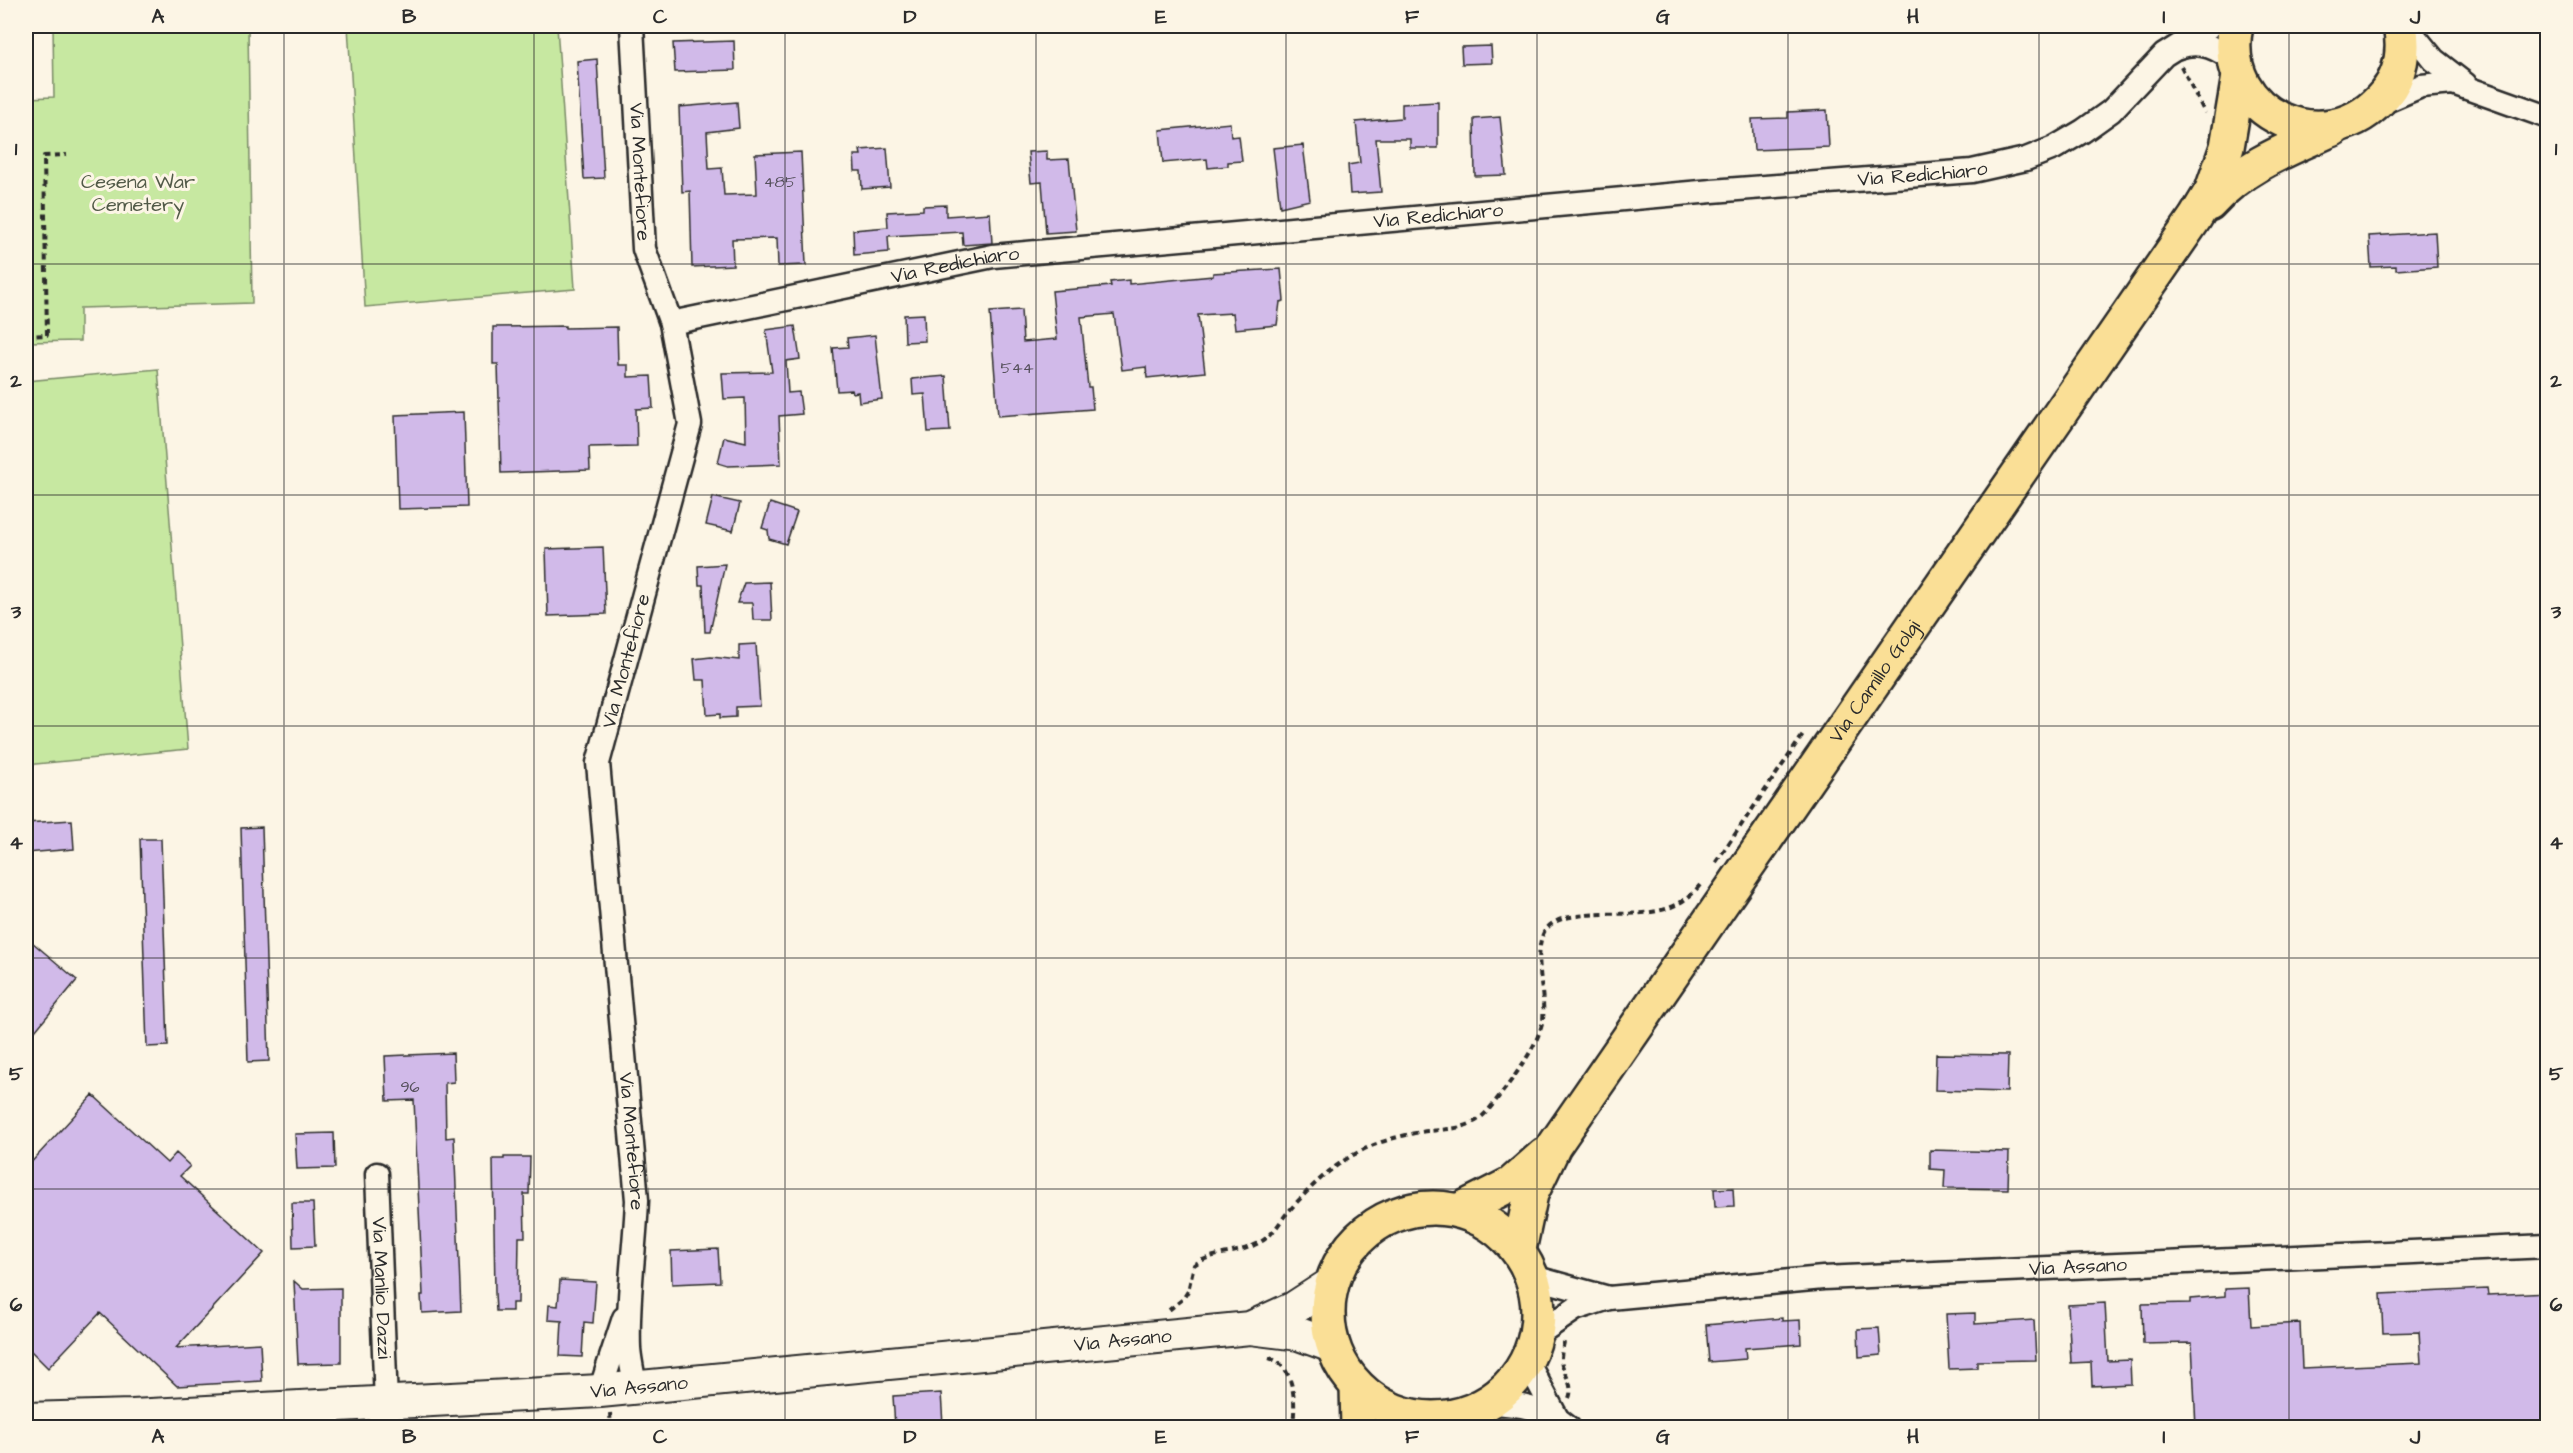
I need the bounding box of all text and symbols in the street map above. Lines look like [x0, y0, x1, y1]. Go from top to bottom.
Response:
text: A [152, 3, 165, 31]
text: B [402, 3, 417, 31]
text: C [653, 3, 668, 31]
text: D [904, 3, 917, 31]
text: E [1155, 3, 1167, 31]
text: F [1405, 3, 1420, 31]
text: G [1656, 3, 1670, 31]
text: H [1907, 3, 1919, 31]
text: I [2162, 3, 2166, 31]
text: J [2409, 3, 2421, 31]
street label: Via Montefiore [622, 102, 658, 242]
text: 1 [15, 135, 18, 163]
text: 1 [2555, 135, 2558, 163]
street label: Via Redichiaro [1857, 154, 1990, 194]
park label: Cesena War Cemetery [81, 168, 195, 220]
house number: 485 [764, 171, 797, 193]
street label: Via Redichiaro [1372, 196, 1504, 236]
street label: Via Redichiaro [888, 240, 1020, 291]
house number: 544 [1000, 357, 1034, 379]
text: 2 [9, 367, 22, 395]
text: 2 [2549, 367, 2562, 395]
street label: Via Montefiore [595, 590, 657, 731]
text: 3 [10, 598, 22, 626]
text: 3 [2550, 598, 2562, 626]
street label: Via Camillo Golgi [1822, 614, 1927, 749]
text: 4 [9, 829, 23, 857]
text: 4 [2549, 829, 2563, 857]
text: 5 [9, 1060, 24, 1088]
text: 5 [2549, 1060, 2564, 1088]
street label: Via Montefiore [612, 1071, 651, 1211]
house number: 96 [400, 1076, 420, 1098]
street label: Via Manlio Dazzi [365, 1216, 398, 1359]
street label: Via Assano [2028, 1251, 2128, 1283]
text: 6 [10, 1291, 23, 1319]
text: 6 [2550, 1291, 2563, 1319]
street label: Via Assano [1073, 1322, 1173, 1359]
street label: Via Assano [589, 1369, 689, 1406]
text: A [152, 1423, 165, 1451]
text: B [402, 1423, 417, 1451]
text: C [653, 1423, 668, 1451]
text: D [904, 1423, 917, 1451]
text: E [1155, 1423, 1167, 1451]
text: F [1405, 1423, 1420, 1451]
text: G [1656, 1423, 1670, 1451]
text: H [1907, 1423, 1919, 1451]
text: I [2162, 1423, 2166, 1451]
text: J [2409, 1423, 2421, 1451]

